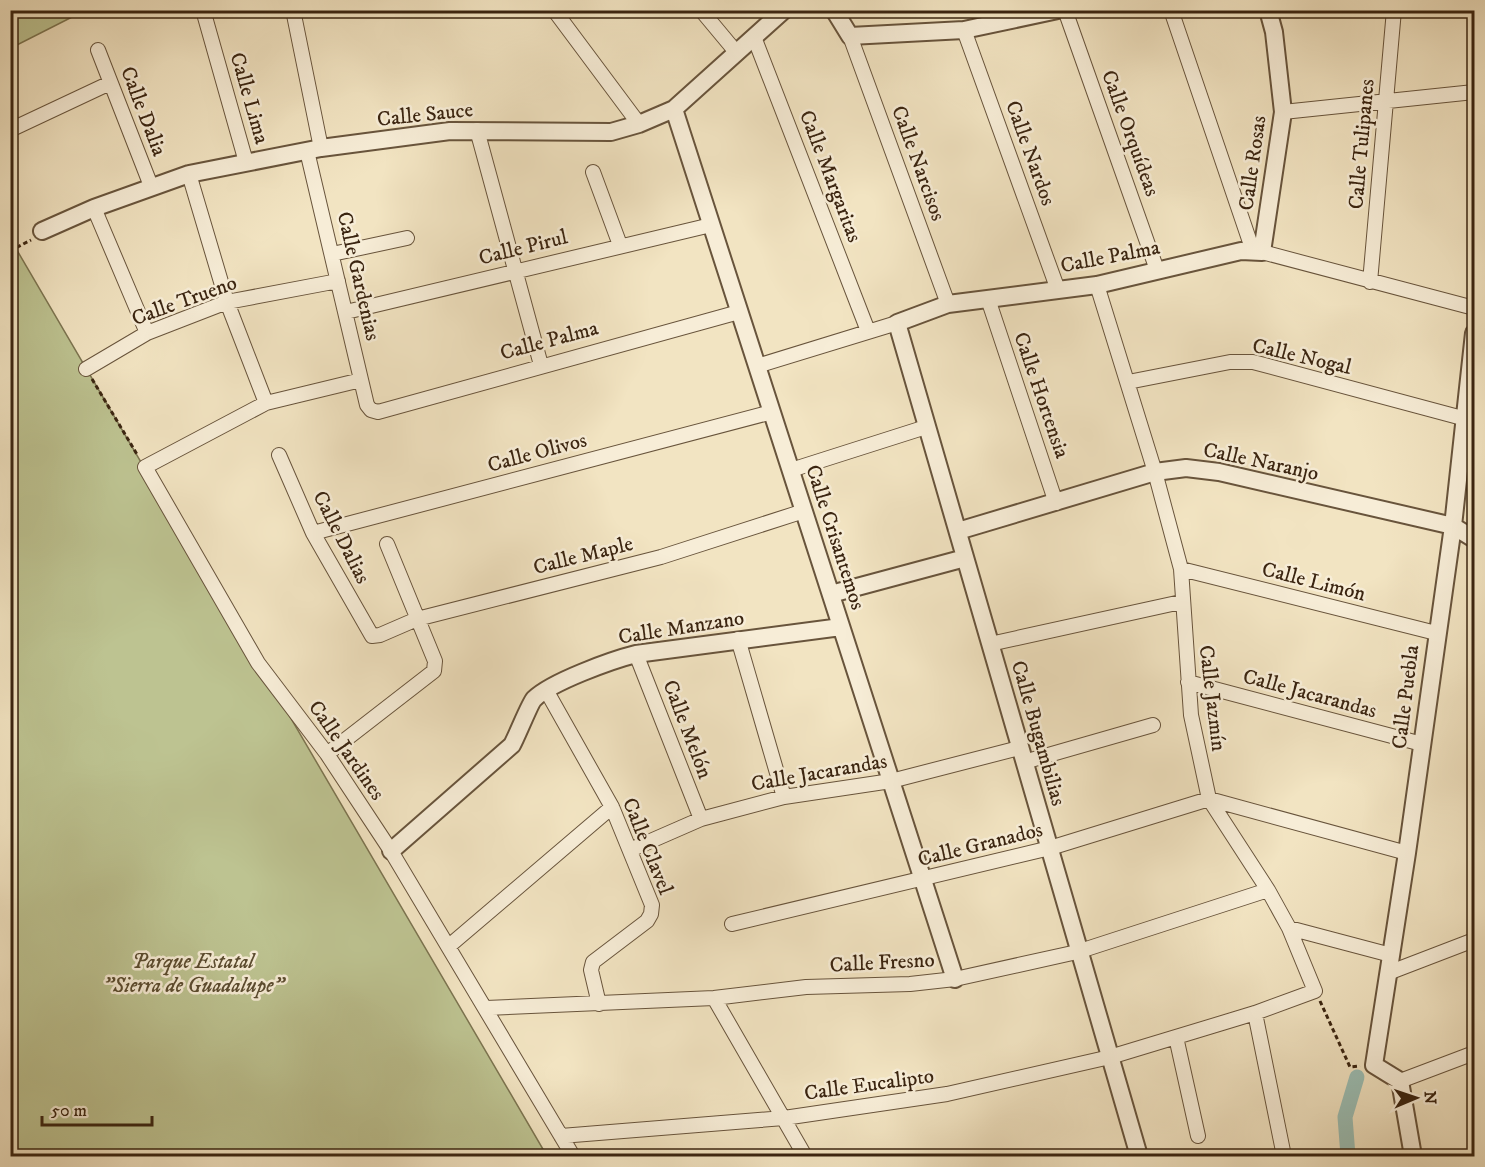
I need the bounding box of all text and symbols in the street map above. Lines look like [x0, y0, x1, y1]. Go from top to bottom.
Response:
street label: Calle Lima [224, 50, 274, 147]
street label: Calle Dalia [114, 63, 172, 160]
street label: Calle Orquídeas [1095, 67, 1165, 200]
street label: Calle Tulipanes [1343, 78, 1381, 210]
street label: Calle Sauce [376, 97, 475, 133]
street label: Calle Nardos [999, 97, 1061, 209]
street label: Calle Narcisos [885, 102, 951, 225]
street label: Calle Margaritas [793, 107, 867, 246]
street label: Calle Rosas [1233, 114, 1273, 212]
street label: Calle Gardenias [331, 209, 385, 343]
street label: Calle Pirul [476, 224, 571, 272]
street label: Calle Palma [1058, 235, 1162, 279]
street label: Calle Trueno [128, 270, 241, 332]
street label: Calle Palma [497, 315, 601, 367]
street label: Calle Hortensia [1007, 329, 1075, 462]
street label: Calle Nogal [1250, 333, 1355, 381]
street label: Calle Olivos [485, 427, 590, 479]
street label: Calle Naranjo [1201, 437, 1321, 487]
street label: Calle Crisantemos [799, 462, 871, 613]
street label: Calle Dalias [307, 487, 376, 588]
street label: Calle Maple [531, 531, 636, 581]
street label: Calle Limón [1259, 557, 1368, 607]
street label: Calle Manzano [616, 605, 746, 651]
street label: Calle Jazmín [1193, 644, 1231, 753]
street label: Calle Puebla [1387, 644, 1425, 751]
street label: Calle Bugambilias [1005, 658, 1071, 809]
street label: Calle Jacarandas [1240, 664, 1380, 724]
street label: Calle Melón [656, 676, 718, 782]
street label: Calle Jardines [302, 696, 390, 805]
street label: Calle Jacarandas [749, 748, 889, 798]
street label: Calle Clavel [616, 794, 678, 899]
street label: Calle Granados [915, 817, 1045, 873]
street label: Calle Fresno [829, 947, 935, 979]
park label: Parque Estatal "Sierra de Guadalupe" [103, 949, 286, 999]
street label: Calle Eucalipto [803, 1063, 936, 1107]
north arrow [1386, 1068, 1446, 1128]
scale bar [42, 1089, 152, 1127]
text: N [1420, 1091, 1440, 1104]
text: 50 m [51, 1100, 87, 1122]

